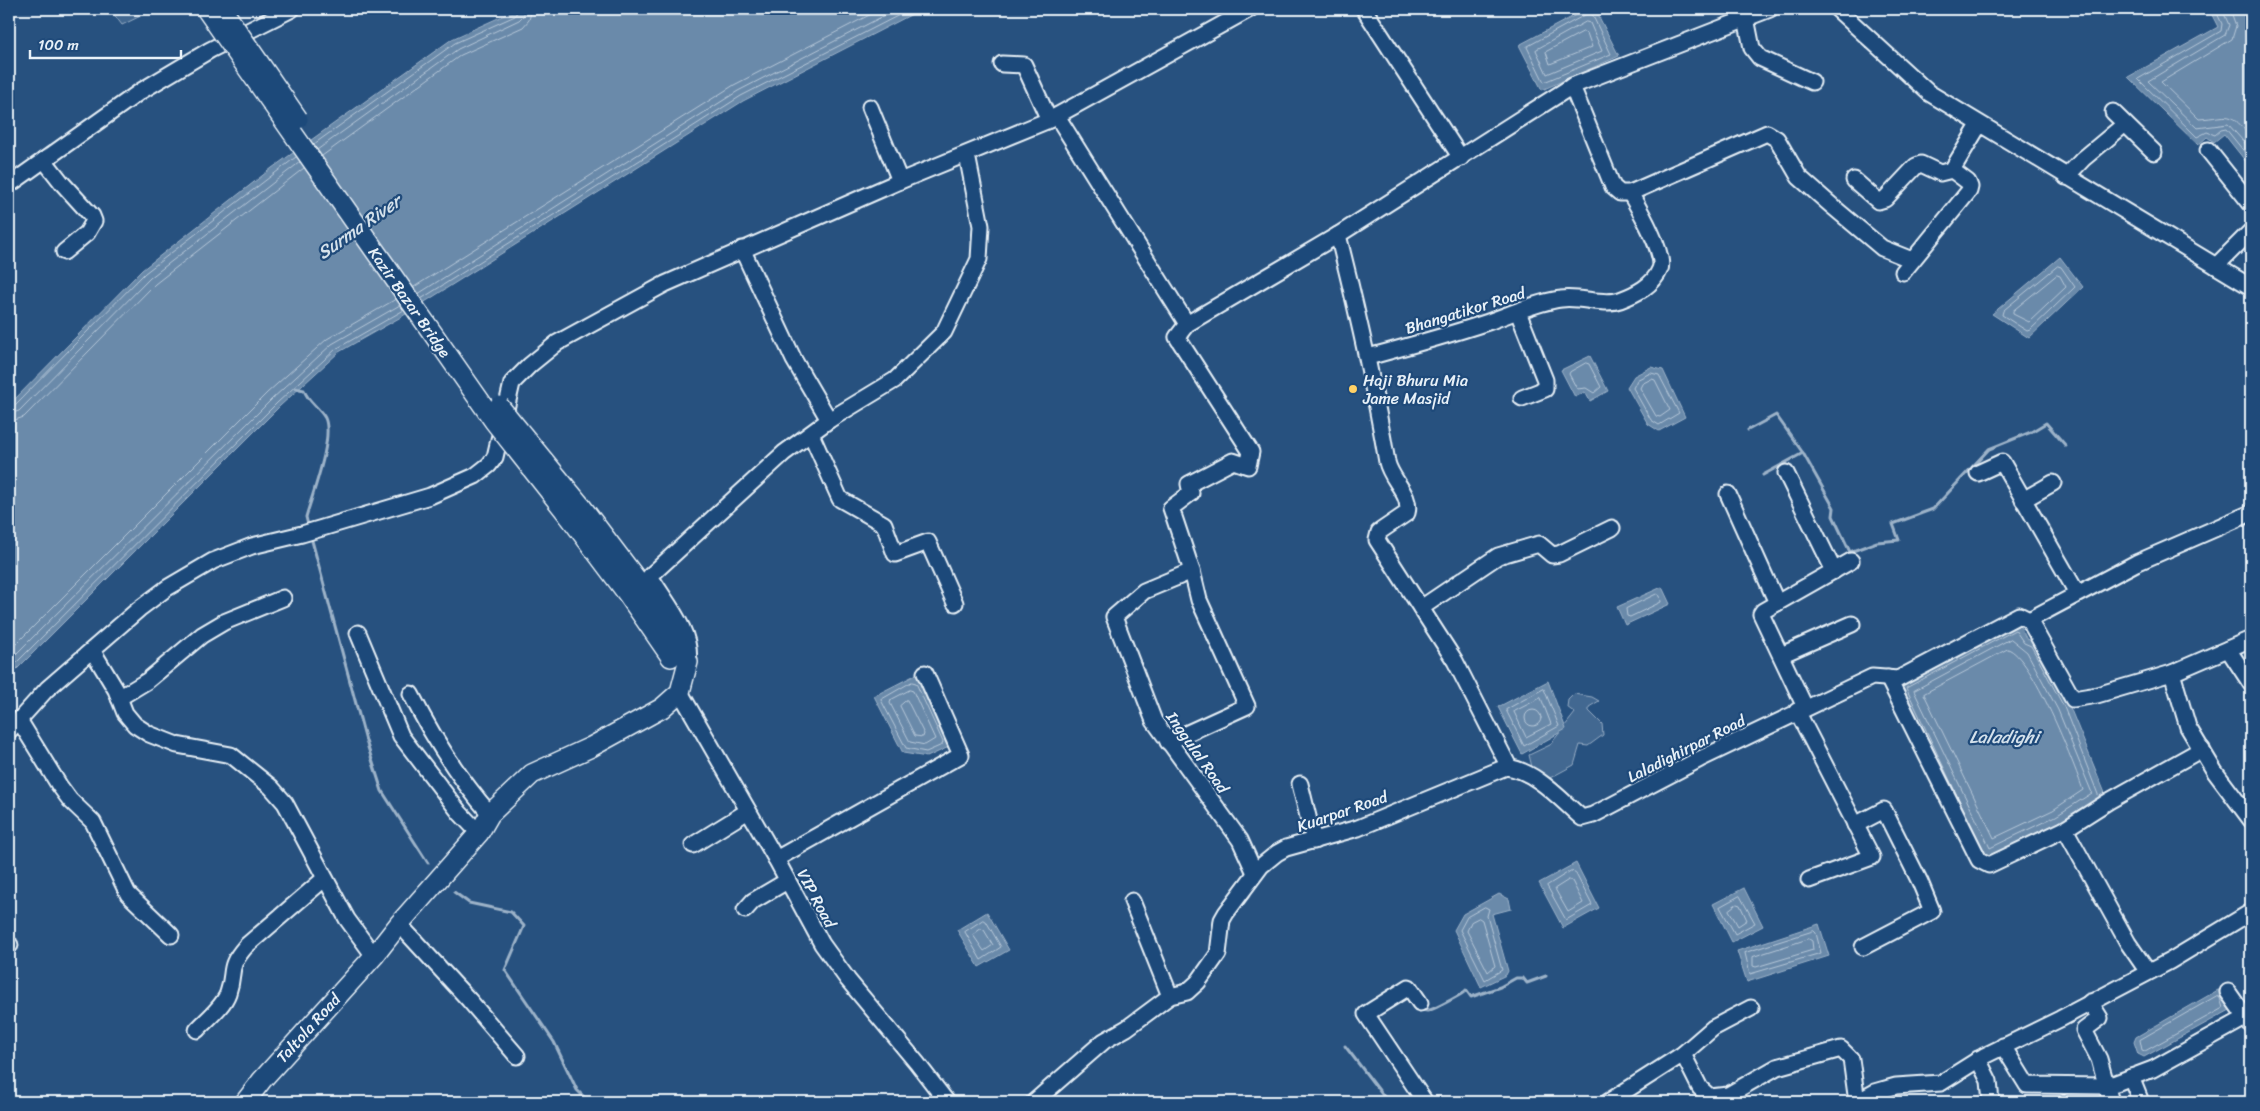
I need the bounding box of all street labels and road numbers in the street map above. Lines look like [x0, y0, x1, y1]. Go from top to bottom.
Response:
street label: Kazir Bazar Bridge [360, 240, 459, 364]
street label: Bhangatikor Road [1401, 278, 1530, 343]
street label: Inggulal Road [1158, 704, 1238, 801]
street label: Laladighirpar Road [1622, 705, 1752, 791]
street label: Kuarpar Road [1293, 782, 1393, 841]
street label: VIP Road [789, 863, 845, 934]
street label: Taltola Road [269, 985, 349, 1070]

